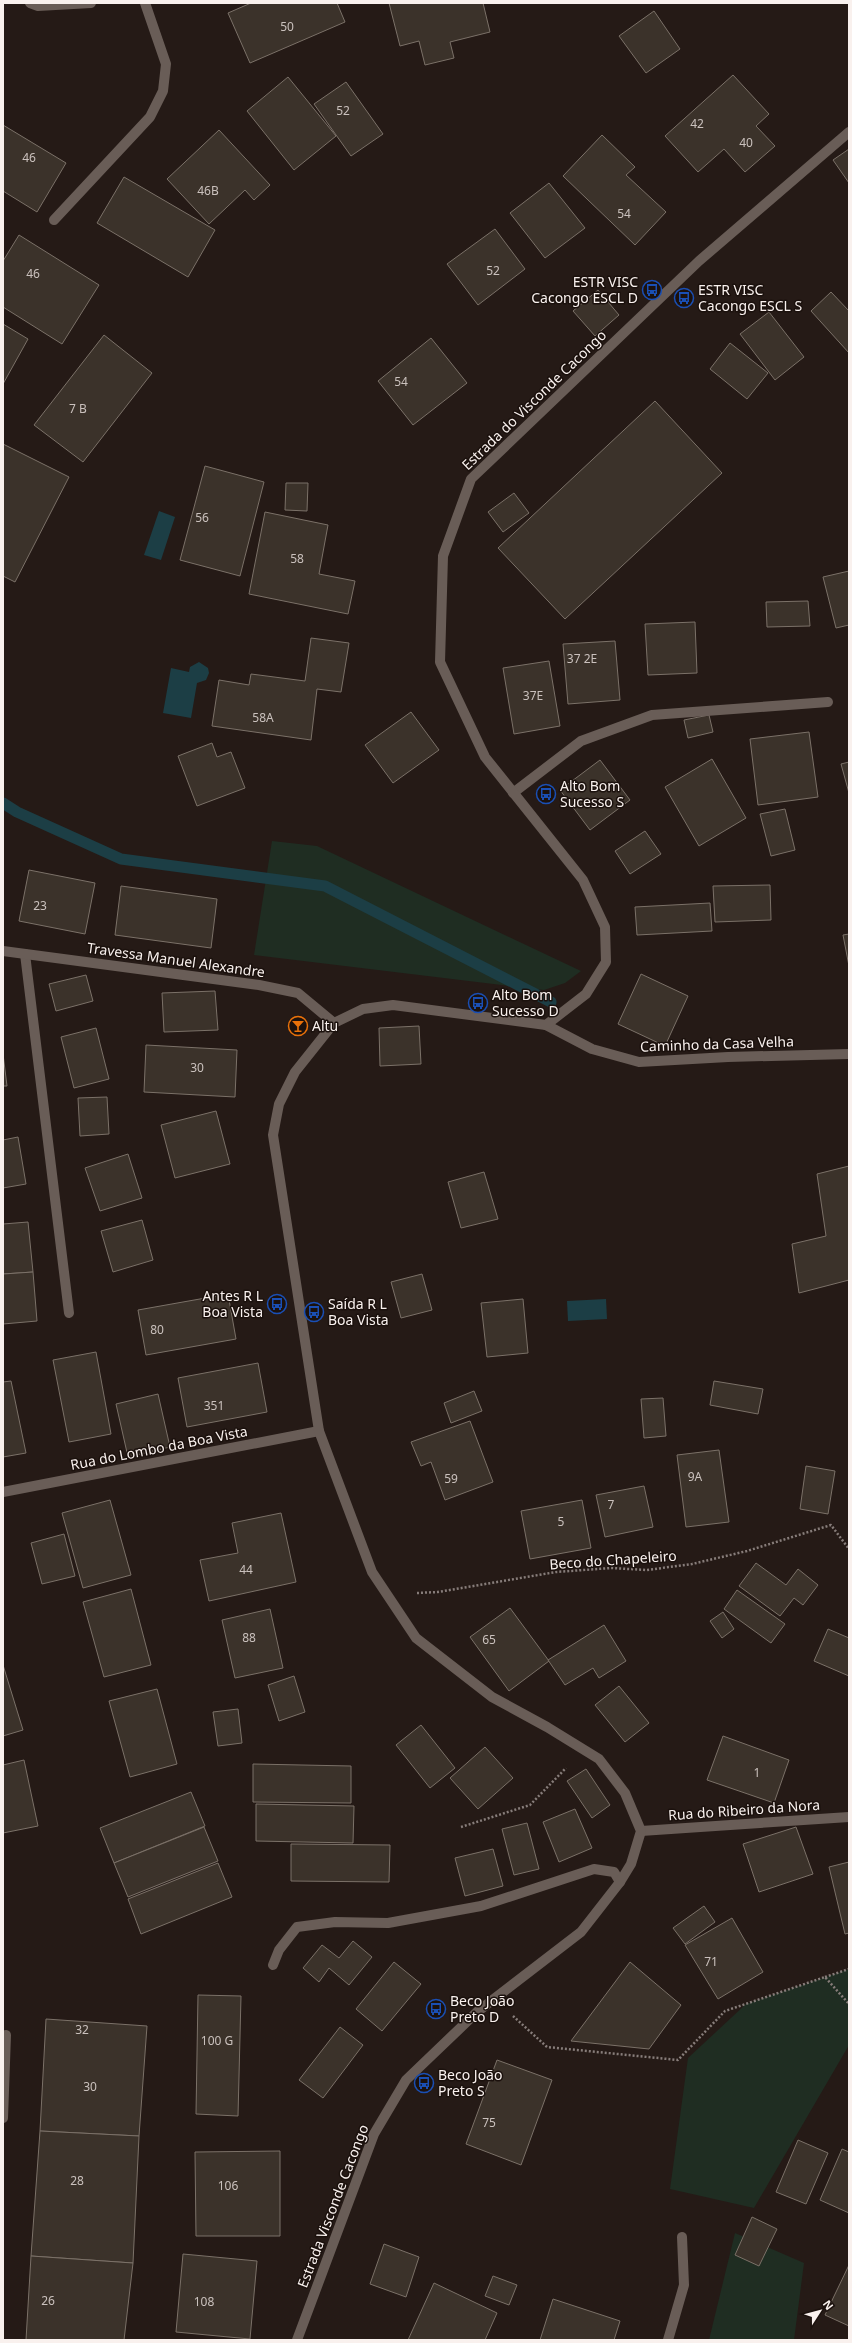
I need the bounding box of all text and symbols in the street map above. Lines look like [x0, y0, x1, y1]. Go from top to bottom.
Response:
house number: 50 [280, 18, 294, 35]
house number: 52 [336, 102, 350, 119]
house number: 42 [690, 115, 704, 132]
house number: 40 [739, 134, 753, 151]
house number: 46 [22, 149, 36, 166]
house number: 46B [197, 182, 219, 199]
house number: 54 [617, 205, 631, 222]
house number: 52 [486, 262, 500, 279]
house number: 46 [26, 265, 40, 282]
place label: ESTR VISC Cacongo ESCL D [531, 272, 638, 307]
bus stop icon: ESTR VISC Cacongo ESCL D [641, 279, 663, 301]
place label: ESTR VISC Cacongo ESCL S [698, 280, 803, 315]
bus stop icon: ESTR VISC Cacongo ESCL S [673, 287, 695, 309]
street label: Estrada do Visconde Cacongo [457, 325, 610, 474]
house number: 54 [394, 373, 408, 390]
house number: 7 B [69, 400, 87, 417]
house number: 56 [195, 509, 209, 526]
house number: 58 [290, 550, 304, 567]
house number: 37 2E [567, 650, 597, 667]
house number: 37E [523, 687, 543, 704]
house number: 58A [252, 709, 274, 726]
place label: Alto Bom Sucesso S [560, 776, 624, 811]
bus stop icon: Alto Bom Sucesso S [535, 783, 557, 805]
house number: 23 [33, 897, 47, 914]
street label: Travessa Manuel Alexandre [86, 938, 266, 981]
place label: Alto Bom Sucesso D [492, 985, 559, 1020]
bus stop icon: Alto Bom Sucesso D [467, 992, 489, 1014]
bar icon: Altu [287, 1015, 309, 1037]
place label: Altu [312, 1016, 338, 1035]
street label: Caminho da Casa Velha [640, 1031, 794, 1056]
house number: 30 [190, 1059, 204, 1076]
place label: Antes R L Boa Vista [202, 1286, 263, 1321]
bus stop icon: Antes R L Boa Vista [266, 1293, 288, 1315]
place label: Saída R L Boa Vista [328, 1294, 389, 1329]
bus stop icon: Saída R L Boa Vista [303, 1301, 325, 1323]
house number: 80 [150, 1321, 164, 1338]
house number: 351 [204, 1397, 224, 1414]
street label: Rua do Lombo da Boa Vista [69, 1421, 249, 1474]
house number: 9A [688, 1468, 703, 1485]
house number: 59 [444, 1470, 458, 1487]
house number: 7 [608, 1496, 615, 1513]
house number: 5 [558, 1513, 565, 1530]
street label: Beco do Chapeleiro [549, 1546, 677, 1573]
house number: 44 [239, 1561, 253, 1578]
house number: 88 [242, 1629, 256, 1646]
house number: 65 [482, 1631, 496, 1648]
house number: 1 [754, 1764, 760, 1781]
street label: Rua do Ribeiro da Nora [667, 1795, 821, 1824]
house number: 71 [704, 1953, 718, 1970]
place label: Beco João Preto D [450, 1991, 514, 2026]
bus stop icon: Beco João Preto D [425, 1998, 447, 2020]
house number: 32 [75, 2021, 89, 2038]
house number: 100 G [201, 2032, 233, 2049]
place label: Beco João Preto S [438, 2065, 502, 2100]
bus stop icon: Beco João Preto S [413, 2072, 435, 2094]
house number: 30 [83, 2078, 97, 2095]
house number: 75 [482, 2114, 496, 2131]
street label: Estrada Visconde Cacongo [293, 2122, 372, 2290]
house number: 28 [70, 2172, 84, 2189]
house number: 106 [218, 2177, 238, 2194]
north arrow [800, 2291, 840, 2331]
house number: 26 [41, 2292, 55, 2309]
house number: 108 [194, 2293, 214, 2310]
text: N [820, 2297, 837, 2313]

